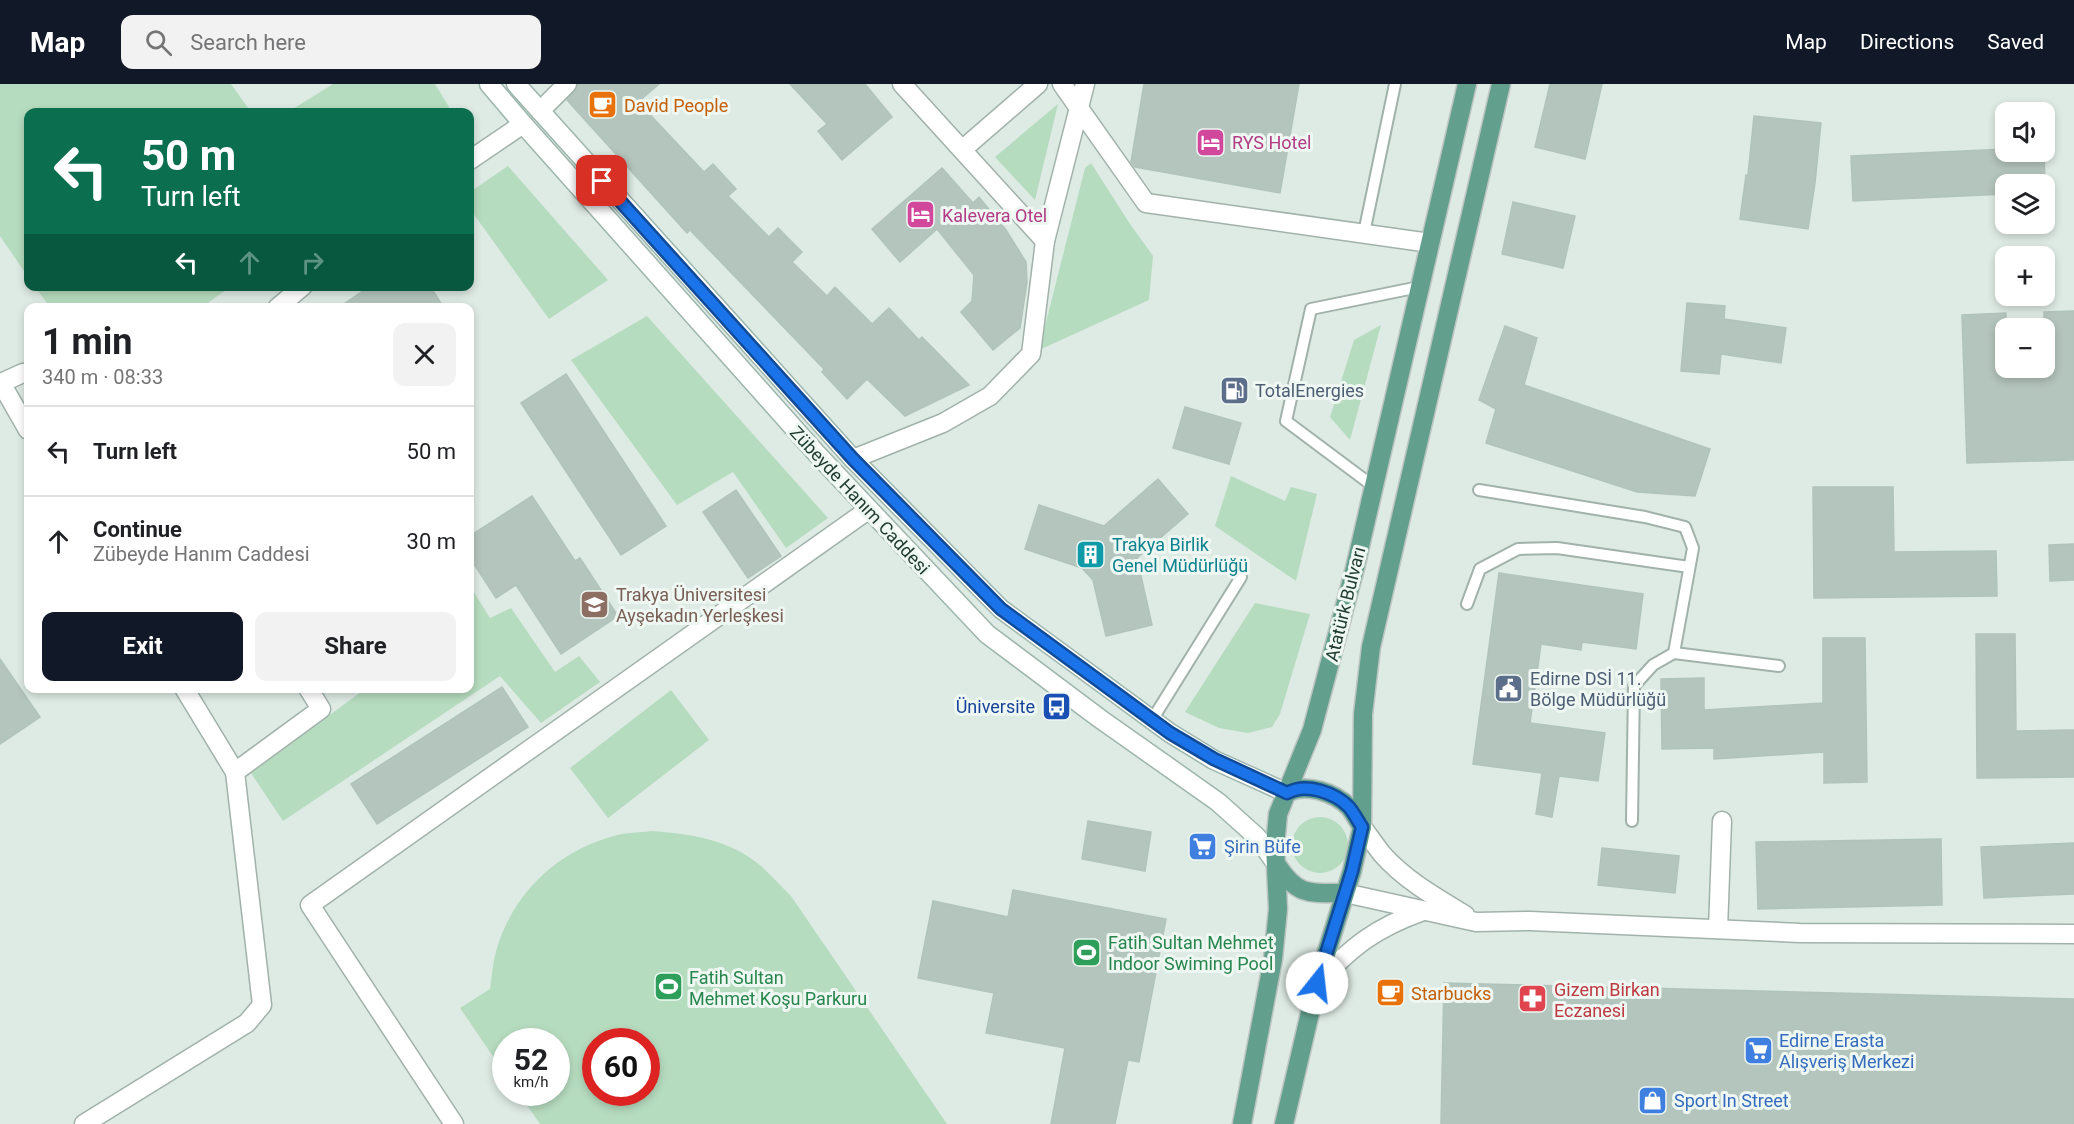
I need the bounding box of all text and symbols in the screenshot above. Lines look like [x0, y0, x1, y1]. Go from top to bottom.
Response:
search box [121, 15, 541, 69]
text: Map [30, 26, 85, 59]
icon: search [142, 26, 175, 59]
text: Search here [190, 30, 306, 55]
text: Map [1785, 30, 1827, 54]
text: Directions [1860, 30, 1954, 54]
text: Saved [1987, 30, 2044, 54]
cafe icon: David People [587, 89, 619, 121]
place label: David People [624, 95, 728, 116]
map controls [1995, 102, 2055, 378]
button: sound [1995, 102, 2055, 162]
hotel icon: RYS Hotel [1195, 126, 1227, 158]
text: 50 m [141, 131, 236, 180]
icon: left [42, 132, 120, 210]
place label: RYS Hotel [1232, 132, 1311, 153]
pin [576, 155, 627, 206]
icon: arrive [585, 164, 618, 197]
button: layers [1995, 174, 2055, 234]
text: Turn left [141, 181, 241, 213]
hotel icon: Kalevera Otel [905, 199, 937, 231]
place label: Kalevera Otel [942, 205, 1047, 226]
icon: left [170, 246, 203, 279]
icon: ahead [233, 246, 266, 279]
icon: right [296, 246, 329, 279]
button: + [1995, 246, 2055, 306]
button: − [1995, 318, 2055, 378]
text: 1 min [42, 321, 133, 363]
button: close [393, 323, 456, 386]
text: 340 m · 08:33 [42, 365, 163, 389]
fuel station icon: TotalEnergies [1218, 374, 1250, 406]
place label: TotalEnergies [1255, 380, 1364, 401]
street label: Zübeyde Hanım Caddesi [786, 422, 934, 578]
icon: left [42, 435, 75, 468]
text: Turn left [93, 439, 177, 464]
text: 50 m [407, 439, 456, 464]
text: Continue [93, 517, 182, 542]
icon: ahead [42, 525, 75, 558]
text: 30 m [407, 529, 456, 554]
place label: Trakya Birlik Genel Müdürlüğü [1112, 534, 1248, 576]
building icon: Trakya Birlik Genel Müdürlüğü [1075, 538, 1107, 570]
text: Zübeyde Hanım Caddesi [93, 542, 310, 566]
street label: Atatürk Bulvarı [1321, 545, 1369, 663]
place label: Trakya Üniversitesi Ayşekadın Yerleşkesi [616, 584, 784, 626]
school or university icon: Trakya Üniversitesi Ayşekadın Yerleşkesi [579, 588, 611, 620]
button: Exit [42, 612, 243, 681]
button: Share [255, 612, 456, 681]
place label: Edirne DSİ 11. Bölge Müdürlüğü [1530, 668, 1666, 710]
public building icon: Edirne DSİ 11. Bölge Müdürlüğü [1493, 672, 1525, 704]
bus stop icon: Üniversite [1040, 690, 1072, 722]
place label: Üniversite [956, 696, 1035, 717]
supermarket icon: Şirin Büfe [1187, 830, 1219, 862]
place label: Şirin Büfe [1224, 836, 1301, 857]
place label: Fatih Sultan Mehmet Indoor Swiming Pool [1108, 932, 1274, 974]
sports icon: Fatih Sultan Mehmet Indoor Swiming Pool [1071, 936, 1103, 968]
position arrow [1285, 951, 1349, 1015]
place label: Fatih Sultan Mehmet Koşu Parkuru [689, 967, 867, 1009]
sports icon: Fatih Sultan Mehmet Koşu Parkuru [652, 971, 684, 1003]
cafe icon: Starbucks [1374, 977, 1406, 1009]
place label: Gizem Birkan Eczanesi [1554, 979, 1660, 1021]
place label: Starbucks [1411, 983, 1491, 1004]
pharmacy icon: Gizem Birkan Eczanesi [1517, 983, 1549, 1015]
speed limit sign: 60 [582, 1028, 660, 1106]
place label: Edirne Erasta Alışveriş Merkezi [1779, 1030, 1914, 1072]
supermarket icon: Edirne Erasta Alışveriş Merkezi [1742, 1034, 1774, 1066]
text: 52 [514, 1042, 548, 1077]
text: km/h [513, 1073, 549, 1091]
shop icon: Sport In Street [1637, 1084, 1669, 1116]
place label: Sport In Street [1674, 1090, 1789, 1111]

